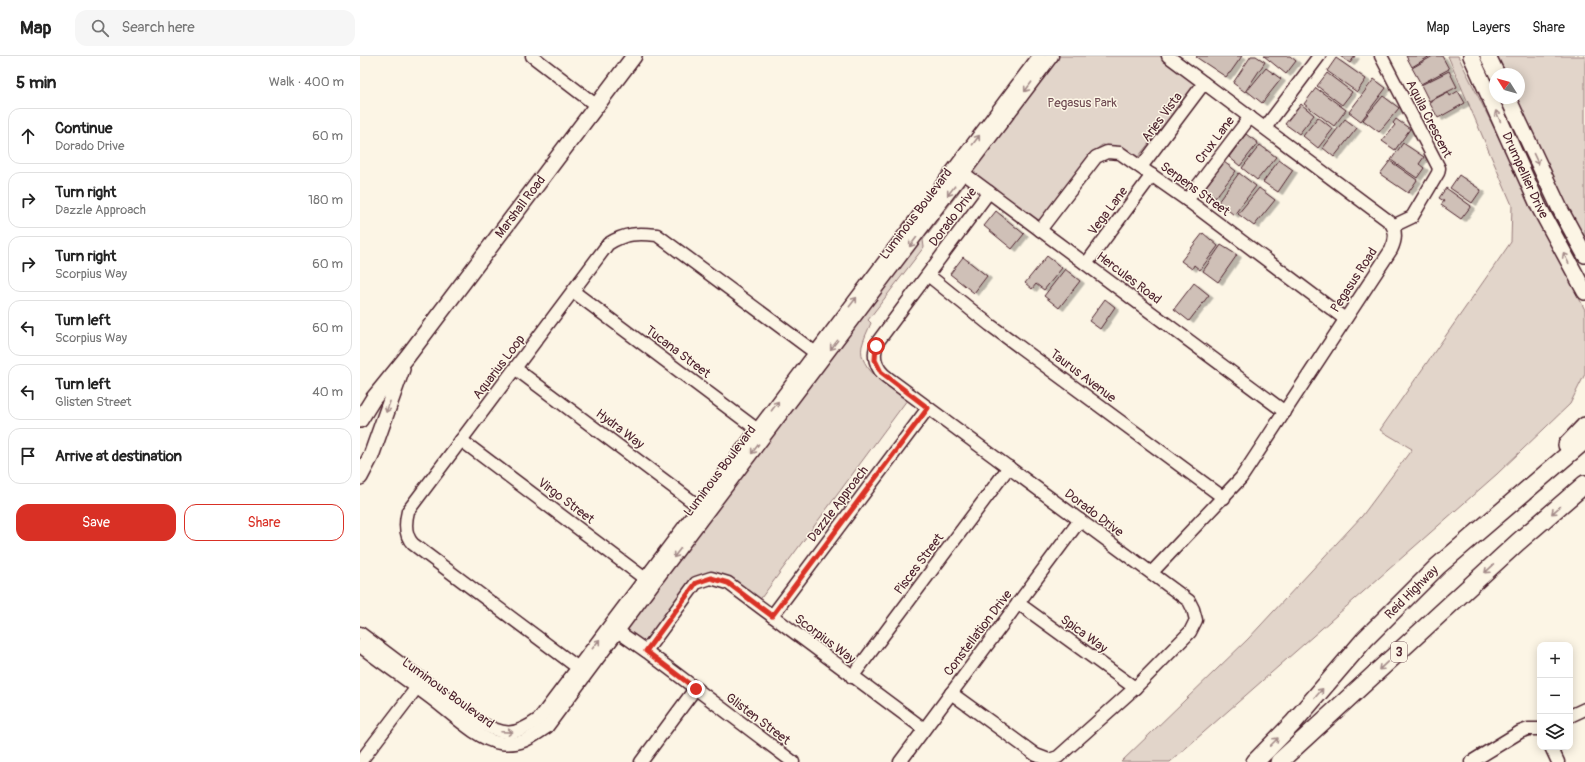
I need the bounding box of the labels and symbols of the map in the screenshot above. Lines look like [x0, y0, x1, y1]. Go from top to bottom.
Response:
north arrow [1489, 68, 1525, 104]
street label: Aquila Crescent [1403, 77, 1456, 161]
one-way arrow [1024, 82, 1033, 93]
street label: Aries Vista [1138, 89, 1186, 145]
park label: Pegasus Park [1047, 95, 1117, 111]
one-way arrow [1494, 110, 1501, 122]
street label: Crux Lane [1192, 113, 1238, 167]
street label: Drumpellier Drive [1498, 130, 1552, 222]
one-way arrow [972, 134, 980, 145]
one-way arrow [1533, 152, 1540, 164]
street label: Serpens Street [1157, 158, 1233, 220]
street label: Luminous Boulevard [877, 165, 955, 263]
street label: Marshall Road [492, 172, 549, 241]
street label: Vega Lane [1085, 183, 1132, 238]
street label: Dorado Drive [926, 184, 981, 250]
one-way arrow [946, 186, 955, 197]
one-way arrow [908, 236, 917, 247]
street label: Pegasus Road [1327, 245, 1381, 315]
street label: Hercules Road [1093, 248, 1165, 308]
one-way arrow [1562, 252, 1570, 264]
one-way arrow [849, 296, 857, 307]
street label: Tucana Street [642, 322, 714, 382]
street label: Aquarius Loop [470, 332, 528, 402]
route start [867, 337, 885, 355]
one-way arrow [829, 340, 838, 351]
street label: Taurus Avenue [1047, 346, 1120, 406]
one-way arrow [384, 400, 392, 412]
one-way arrow [771, 400, 779, 411]
street label: Hydra Way [593, 406, 648, 453]
street label: Luminous Boulevard [681, 422, 759, 520]
one-way arrow [751, 443, 759, 454]
street label: Dazzle Approach [804, 463, 872, 545]
street label: Virgo Street [535, 475, 598, 528]
street label: Dorado Drive [1061, 486, 1127, 541]
one-way arrow [1550, 505, 1561, 514]
street label: Pisces Street [891, 530, 948, 598]
one-way arrow [672, 547, 681, 558]
street label: Reid Highway [1381, 562, 1442, 623]
one-way arrow [1484, 564, 1495, 573]
street label: Constellation Drive [940, 586, 1016, 679]
street label: Scorpius Way [791, 611, 859, 667]
street label: Spica Way [1057, 612, 1111, 657]
one-way arrow [592, 639, 600, 650]
road number: 3 [1391, 642, 1407, 662]
street label: Luminous Boulevard [399, 654, 497, 732]
one-way arrow [1379, 661, 1389, 670]
route end [687, 680, 705, 698]
one-way arrow [1314, 688, 1323, 698]
street label: Glisten Street [723, 690, 794, 749]
one-way arrow [500, 728, 513, 736]
one-way arrow [1269, 737, 1279, 747]

